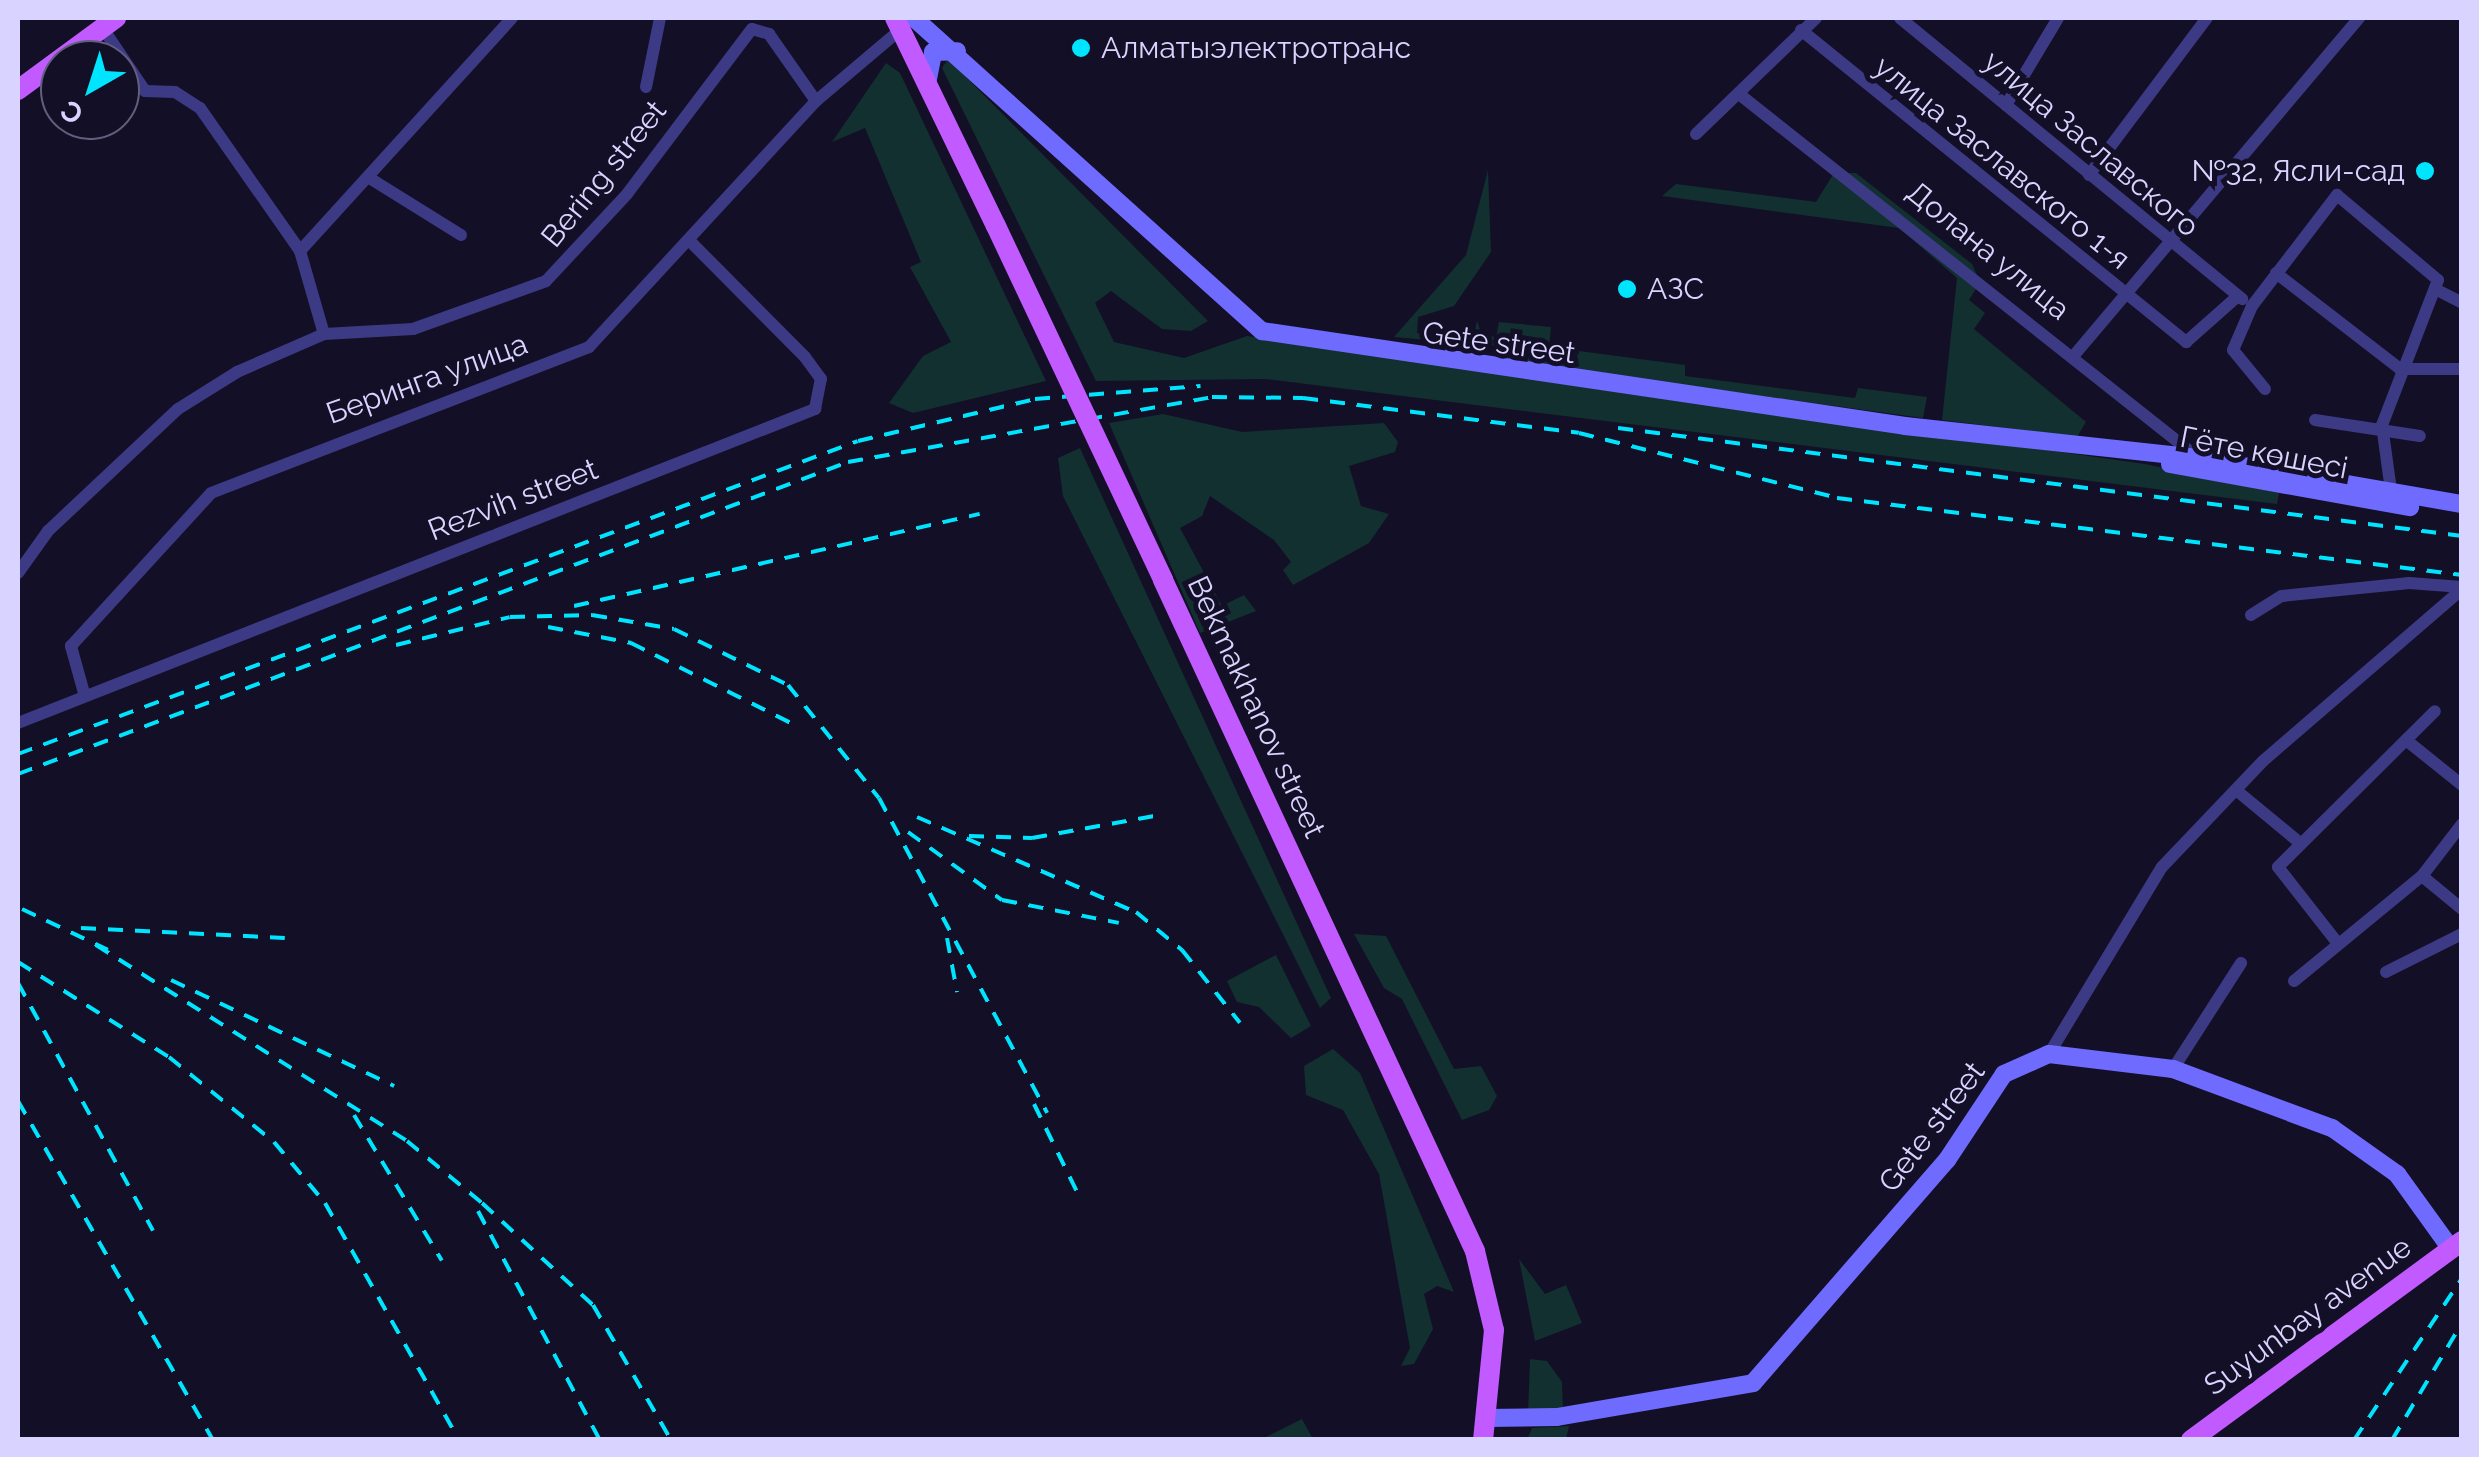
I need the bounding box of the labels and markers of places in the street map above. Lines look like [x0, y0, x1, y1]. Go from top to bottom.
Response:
place label: Алматыэлектротранс [1101, 30, 1411, 66]
marker: Алматыэлектротранс [1070, 37, 1092, 59]
place label: №32, Ясли-сад [2191, 153, 2405, 189]
marker: №32, Ясли-сад [2414, 160, 2436, 182]
place label: АЗС [1647, 271, 1704, 307]
marker: АЗС [1616, 278, 1638, 300]

